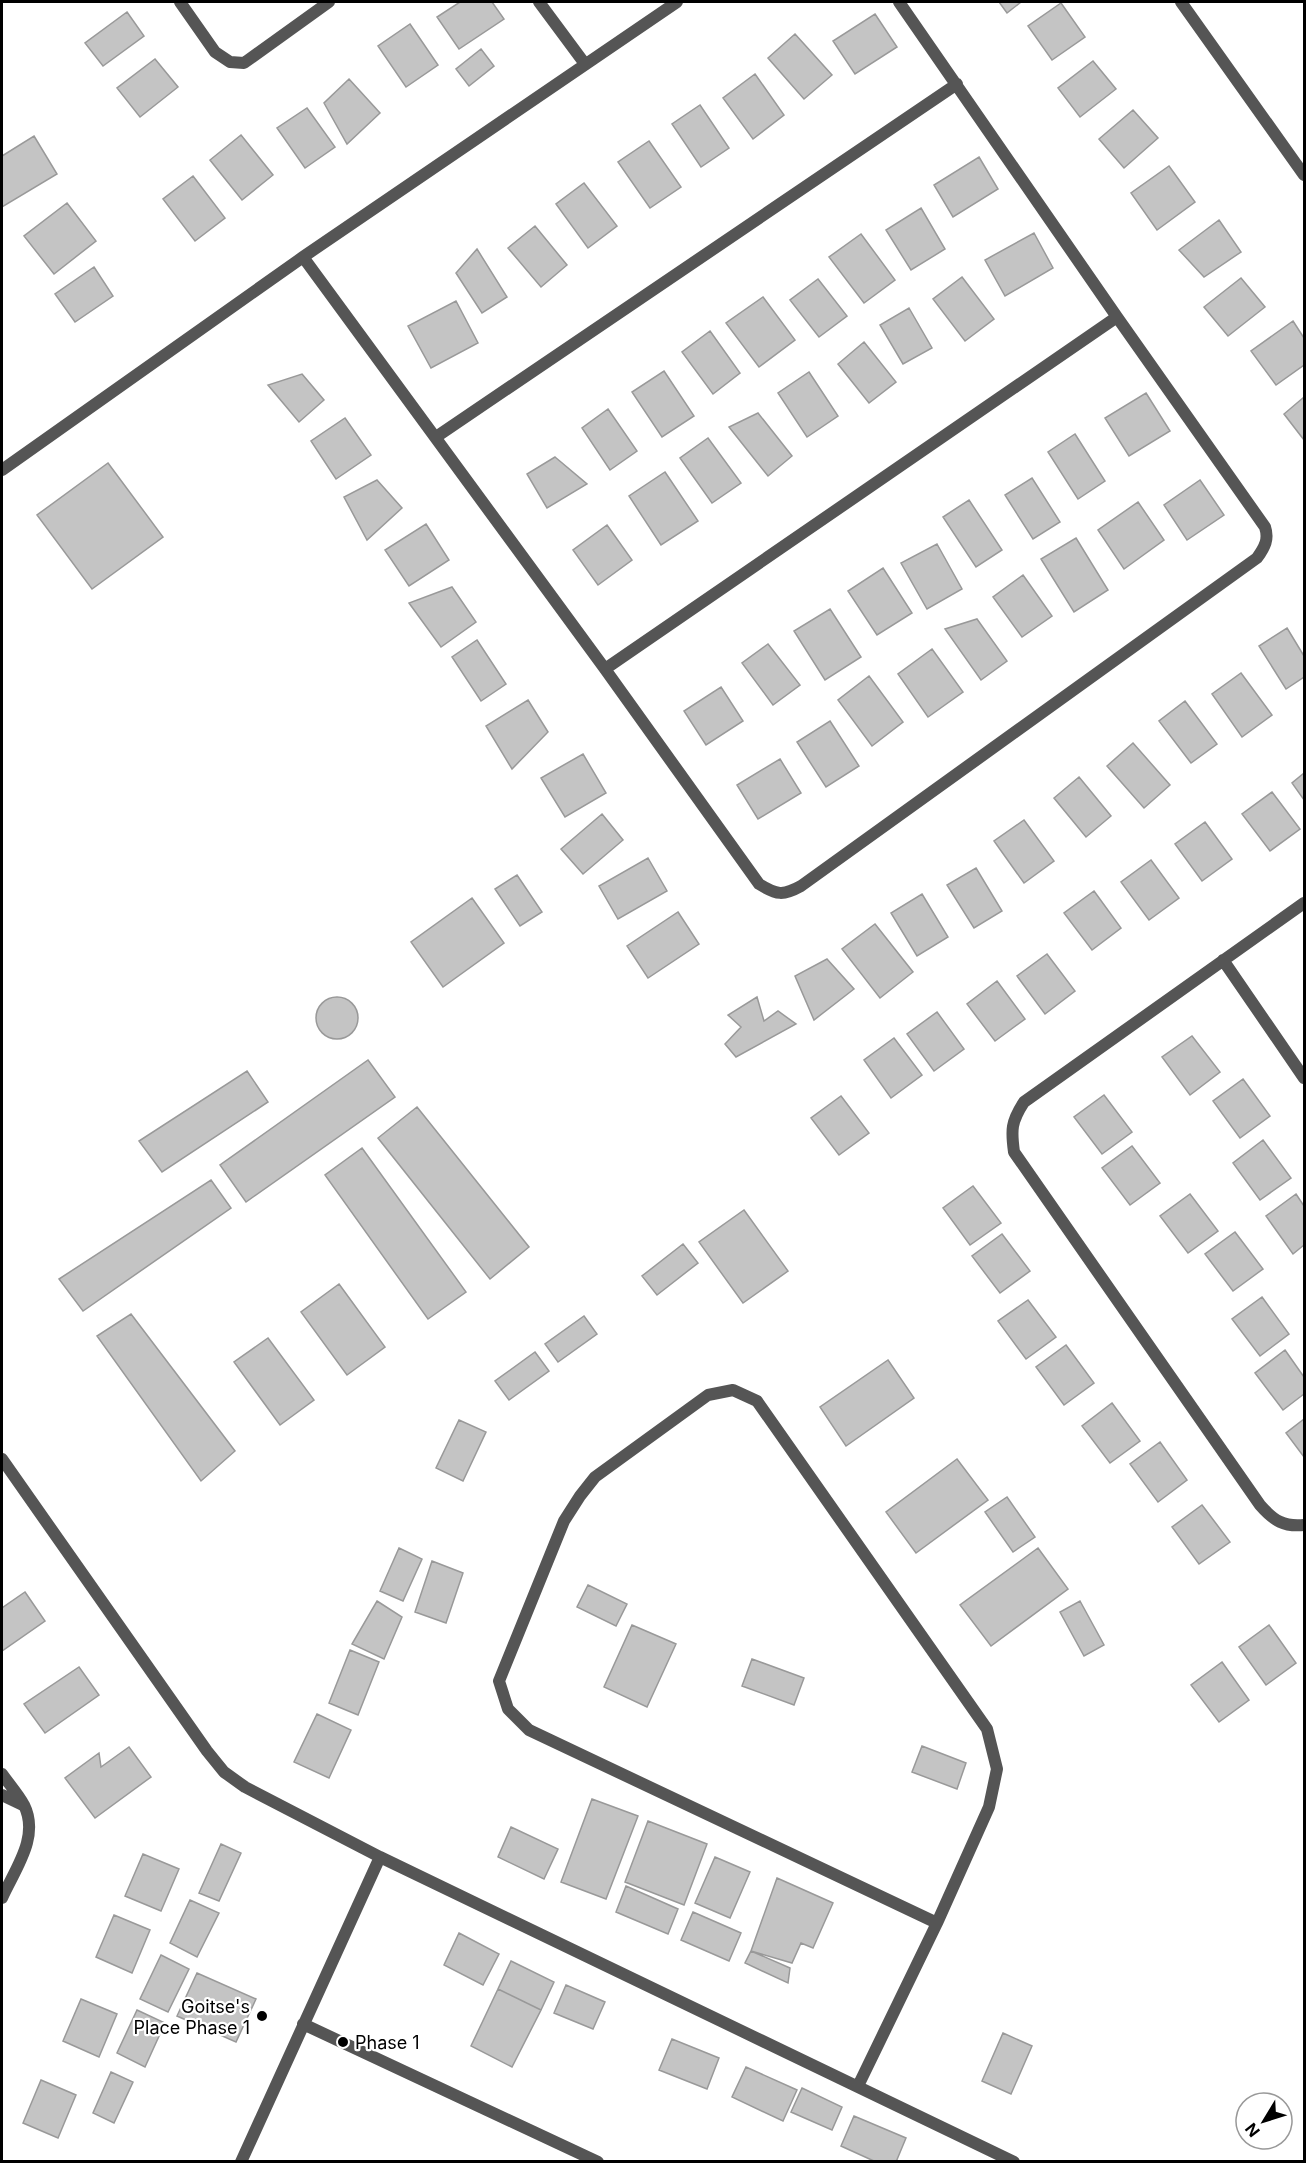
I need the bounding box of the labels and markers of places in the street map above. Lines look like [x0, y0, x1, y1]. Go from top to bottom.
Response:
place label: Goitse's Place Phase 1 [134, 1996, 250, 2038]
marker: Goitse's Place Phase 1 [255, 2009, 269, 2023]
place label: Phase 1 [355, 2032, 420, 2053]
marker: Phase 1 [336, 2035, 350, 2049]

